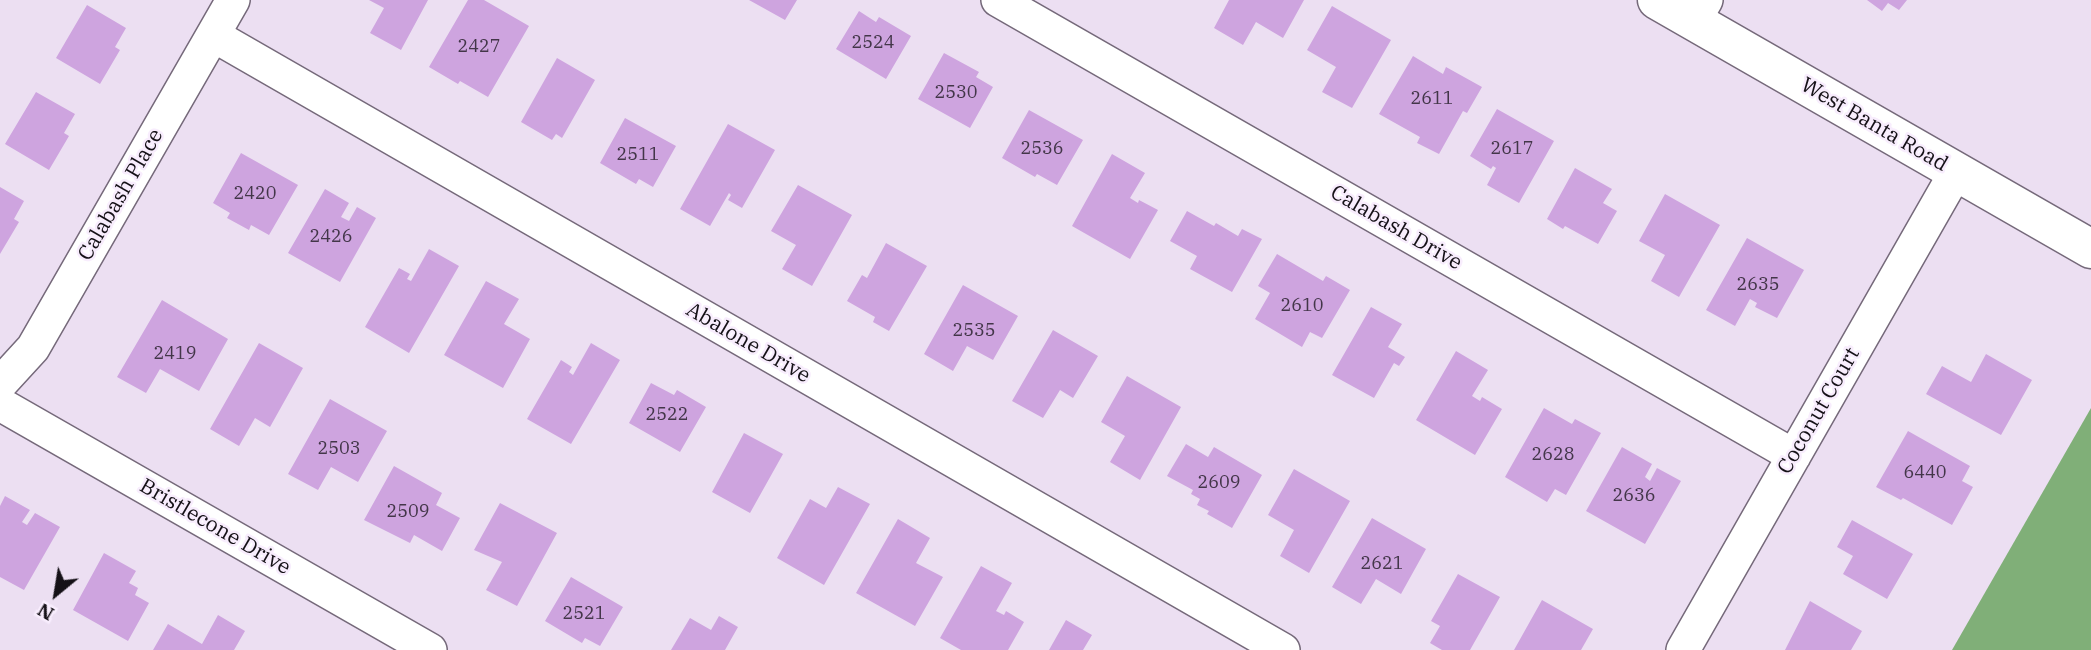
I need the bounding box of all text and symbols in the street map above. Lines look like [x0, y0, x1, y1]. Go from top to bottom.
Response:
house number: 2524 [851, 32, 895, 54]
house number: 2427 [457, 36, 501, 58]
street label: West Banta Road [1796, 73, 1952, 177]
house number: 2530 [934, 82, 978, 104]
house number: 2611 [1410, 88, 1454, 110]
street label: Calabash Place [73, 125, 169, 265]
house number: 2536 [1020, 138, 1064, 160]
house number: 2617 [1490, 138, 1534, 160]
house number: 2511 [616, 144, 660, 166]
street label: Calabash Drive [1326, 180, 1466, 276]
house number: 2420 [233, 183, 277, 205]
house number: 2426 [309, 226, 353, 248]
house number: 2635 [1736, 274, 1780, 296]
house number: 2610 [1280, 295, 1324, 317]
street label: Abalone Drive [681, 297, 815, 389]
house number: 2535 [952, 320, 996, 342]
house number: 2419 [153, 343, 197, 365]
street label: Coconut Court [1773, 343, 1865, 479]
house number: 2522 [645, 404, 689, 426]
house number: 2503 [317, 438, 361, 460]
house number: 2628 [1531, 444, 1575, 466]
house number: 6440 [1903, 462, 1947, 484]
house number: 2609 [1197, 472, 1241, 494]
street label: Bristlecone Drive [135, 474, 295, 580]
house number: 2636 [1612, 485, 1656, 507]
house number: 2509 [386, 501, 430, 523]
house number: 2621 [1360, 553, 1404, 575]
north arrow [21, 559, 91, 629]
text: N [33, 598, 58, 626]
house number: 2521 [562, 603, 606, 625]

